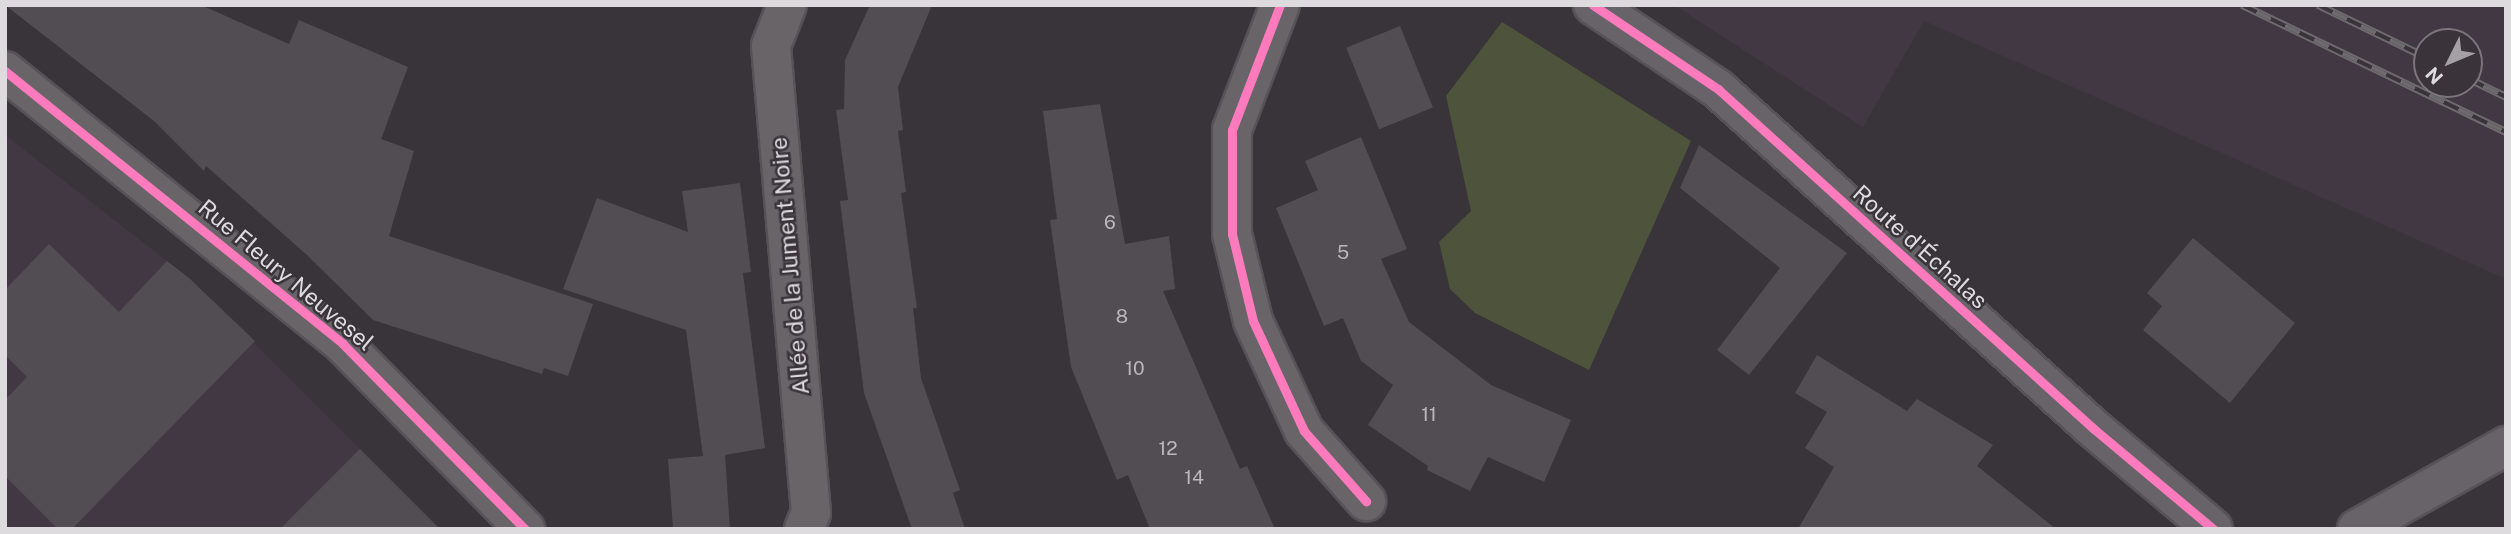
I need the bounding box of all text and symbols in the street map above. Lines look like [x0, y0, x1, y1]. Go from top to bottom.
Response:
north arrow [2413, 28, 2483, 98]
text: N [2421, 63, 2447, 89]
street label: Allée de la Jument Noire [765, 136, 815, 396]
street label: Route d'Échalas [1847, 179, 1993, 315]
street label: Rue Fleury Neuvesel [193, 194, 379, 356]
house number: 6 [1104, 212, 1116, 234]
house number: 5 [1337, 242, 1349, 264]
house number: 8 [1116, 306, 1128, 328]
house number: 10 [1125, 358, 1145, 380]
house number: 11 [1421, 404, 1437, 426]
house number: 12 [1158, 438, 1178, 460]
house number: 14 [1184, 467, 1204, 489]

